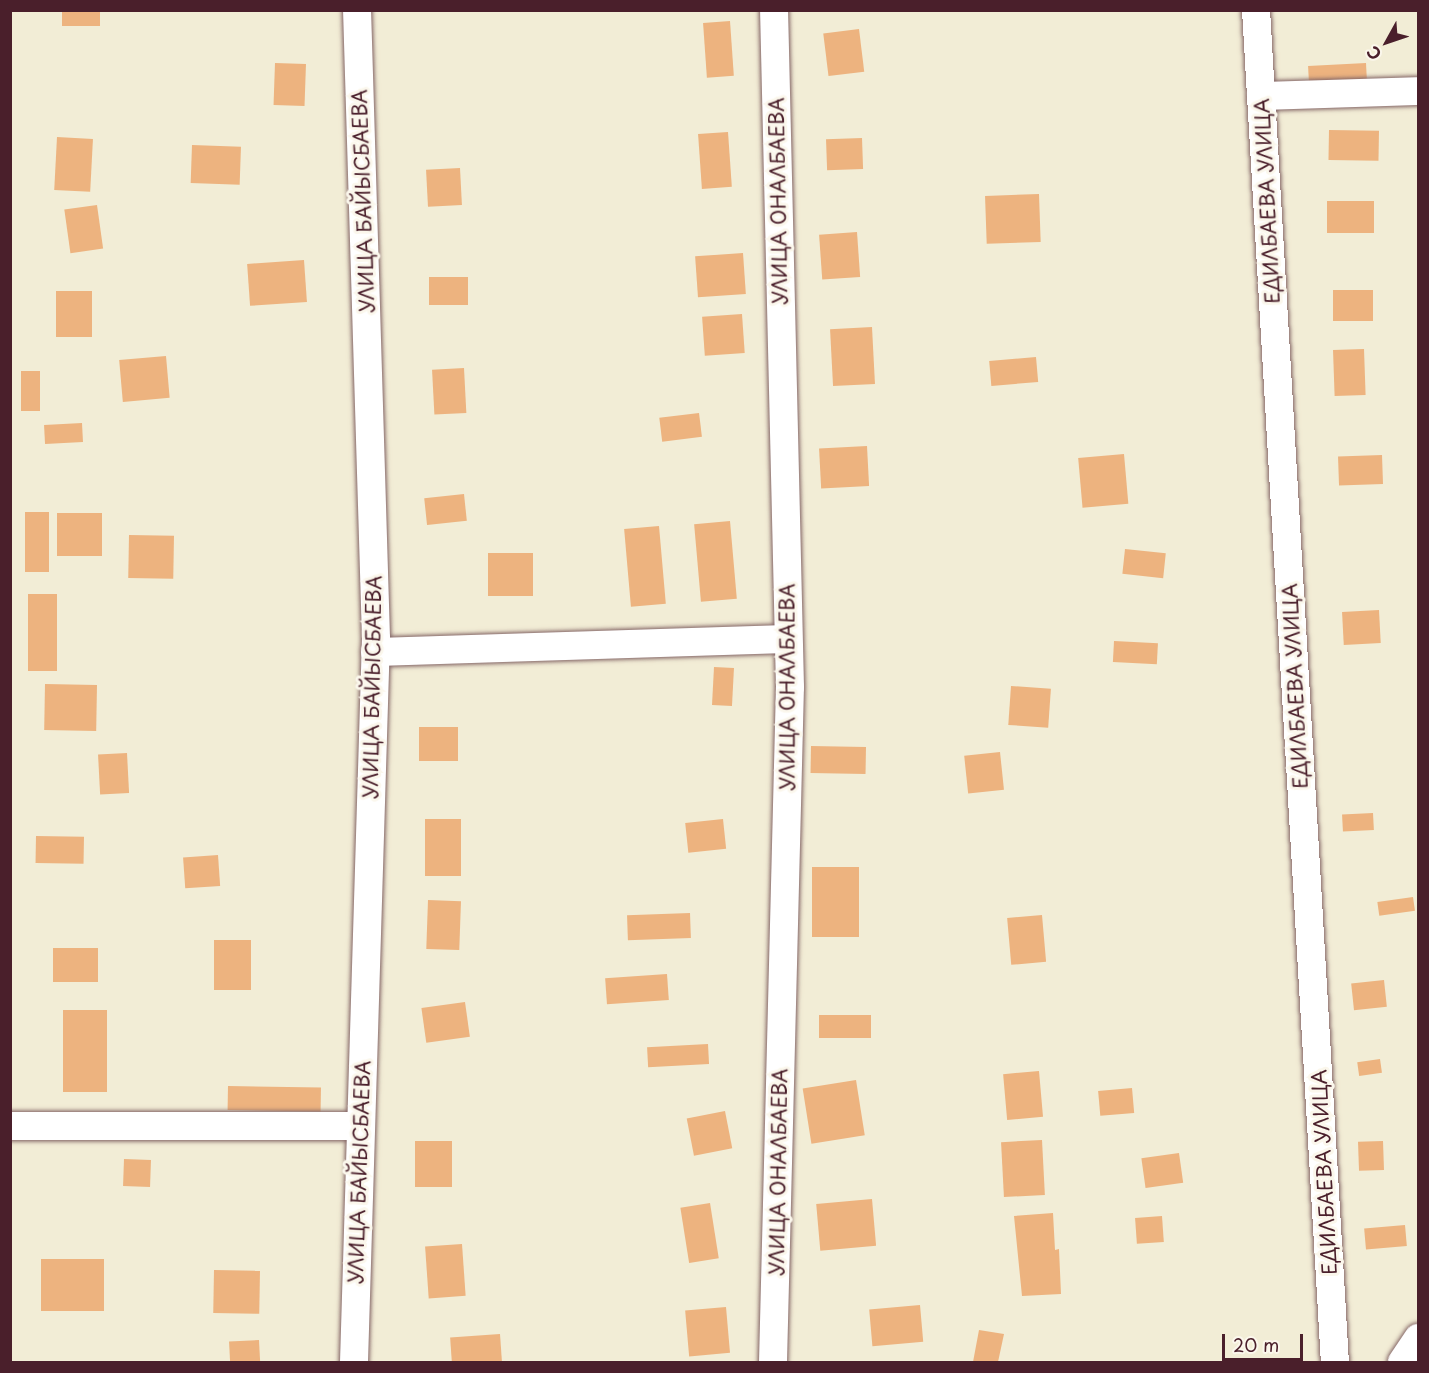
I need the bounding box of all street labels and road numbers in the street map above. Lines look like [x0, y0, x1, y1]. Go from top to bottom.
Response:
street label: УЛИЦА БАЙЫСБАЕВА [347, 89, 379, 313]
street label: УЛИЦА ОНАЛБАЕВА [764, 97, 792, 305]
street label: ЕДИЛБАЕВА УЛИЦА [1250, 98, 1284, 304]
street label: УЛИЦА БАЙЫСБАЕВА [358, 575, 386, 799]
street label: УЛИЦА ОНАЛБАЕВА [775, 583, 799, 791]
street label: ЕДИЛБАЕВА УЛИЦА [1278, 583, 1312, 789]
street label: УЛИЦА БАЙЫСБАЕВА [343, 1060, 375, 1284]
street label: УЛИЦА ОНАЛБАЕВА [764, 1068, 792, 1276]
street label: ЕДИЛБАЕВА УЛИЦА [1307, 1069, 1341, 1275]

